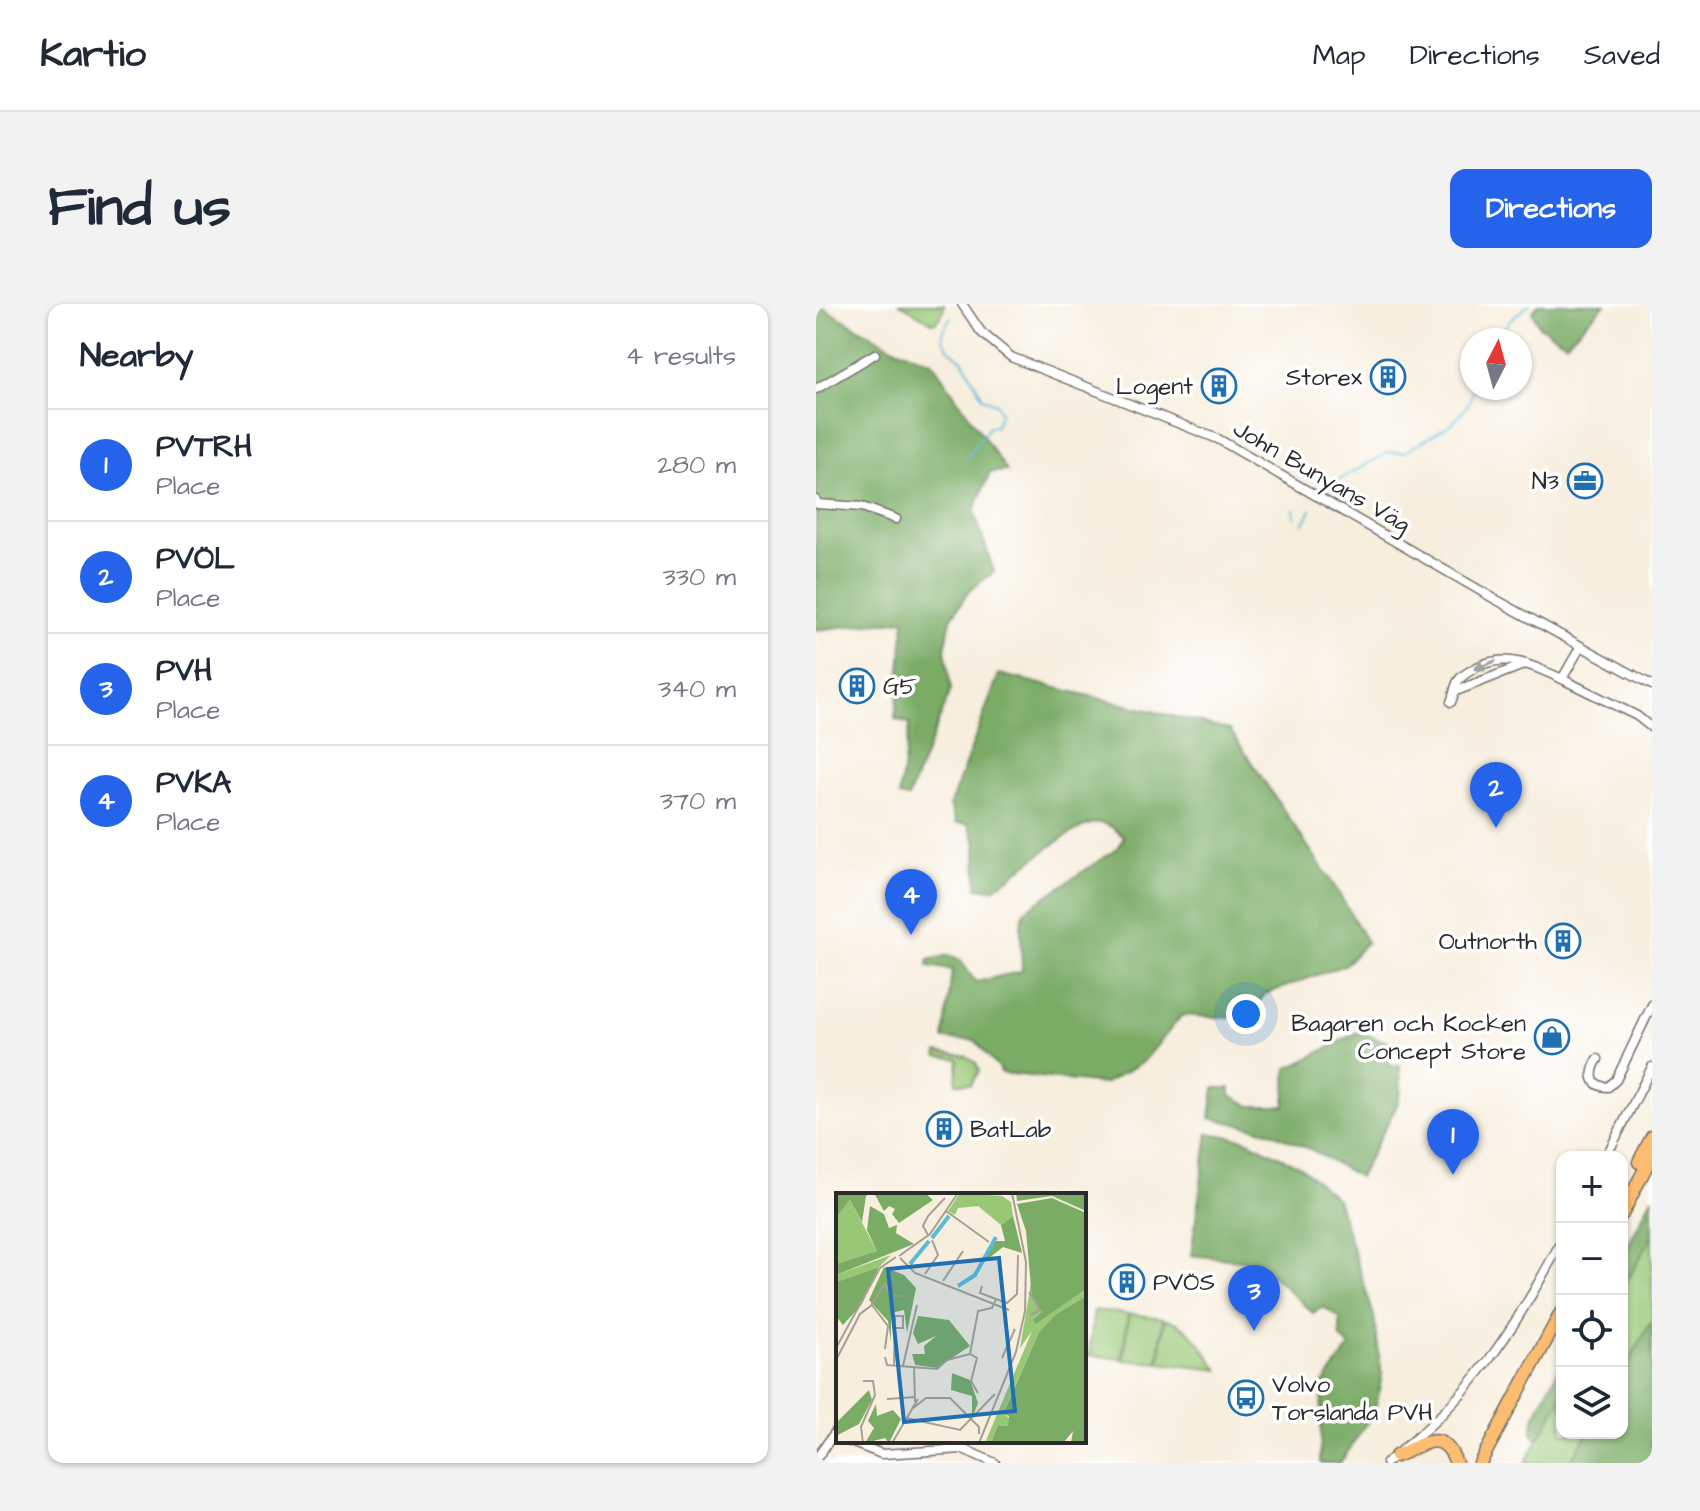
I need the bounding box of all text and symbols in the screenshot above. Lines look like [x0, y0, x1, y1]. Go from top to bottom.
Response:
text: Kartio [40, 29, 146, 81]
text: Map [1313, 36, 1366, 75]
text: Directions [1410, 36, 1540, 75]
text: Saved [1584, 36, 1660, 75]
text: Find us [48, 169, 231, 247]
button: Directions [1450, 169, 1652, 248]
north arrow [1460, 328, 1532, 400]
text: Nearby [80, 332, 194, 380]
text: 4 results [626, 338, 736, 374]
building icon: Storex [1369, 358, 1407, 396]
place label: Storex [1286, 361, 1363, 395]
building icon: Logent [1200, 367, 1238, 405]
place label: Logent [1116, 370, 1193, 405]
street label: John Bunyans Väg [1226, 412, 1416, 542]
text: PVTRH [156, 426, 252, 468]
text: 1 [104, 447, 108, 483]
text: 280 m [657, 447, 736, 483]
office icon: N3 [1566, 462, 1604, 500]
place label: N3 [1532, 465, 1559, 499]
text: Place [156, 468, 220, 504]
text: PVÖL [156, 538, 235, 580]
text: 2 [99, 559, 113, 595]
text: 330 m [662, 559, 736, 595]
text: Place [156, 580, 220, 616]
text: PVH [156, 650, 212, 692]
one-way arrow [1473, 659, 1497, 672]
building icon: G5 [838, 667, 876, 705]
place label: G5 [883, 670, 917, 704]
text: 3 [99, 671, 113, 707]
text: 340 m [658, 671, 736, 707]
text: Place [156, 692, 220, 728]
text: PVKA [156, 762, 231, 804]
pin: 2 [1470, 762, 1522, 828]
text: 4 [97, 783, 115, 819]
text: 370 m [660, 783, 736, 819]
text: Place [156, 804, 220, 840]
pin: 4 [885, 869, 937, 935]
building icon: Outnorth [1544, 922, 1582, 960]
place label: Outnorth [1439, 925, 1537, 959]
your location [1226, 994, 1266, 1034]
place label: Bagaren och Kocken Concept Store [1291, 1007, 1526, 1069]
shop icon: Bagaren och Kocken Concept Store [1533, 1018, 1571, 1056]
pin: 1 [1427, 1109, 1479, 1175]
building icon: BatLab [925, 1110, 963, 1148]
place label: BatLab [970, 1113, 1052, 1147]
map controls [1556, 1151, 1628, 1439]
button: + [1556, 1151, 1628, 1223]
inset map [836, 1193, 1086, 1443]
button: − [1556, 1223, 1628, 1295]
building icon: PVÖS [1108, 1263, 1146, 1301]
pin: 3 [1228, 1265, 1280, 1331]
place label: PVÖS [1153, 1266, 1215, 1300]
button: locate [1556, 1295, 1628, 1367]
button: layers [1556, 1367, 1628, 1439]
place label: Volvo Torslanda PVH [1272, 1368, 1433, 1430]
bus stop icon: Volvo Torslanda PVH [1227, 1379, 1265, 1417]

